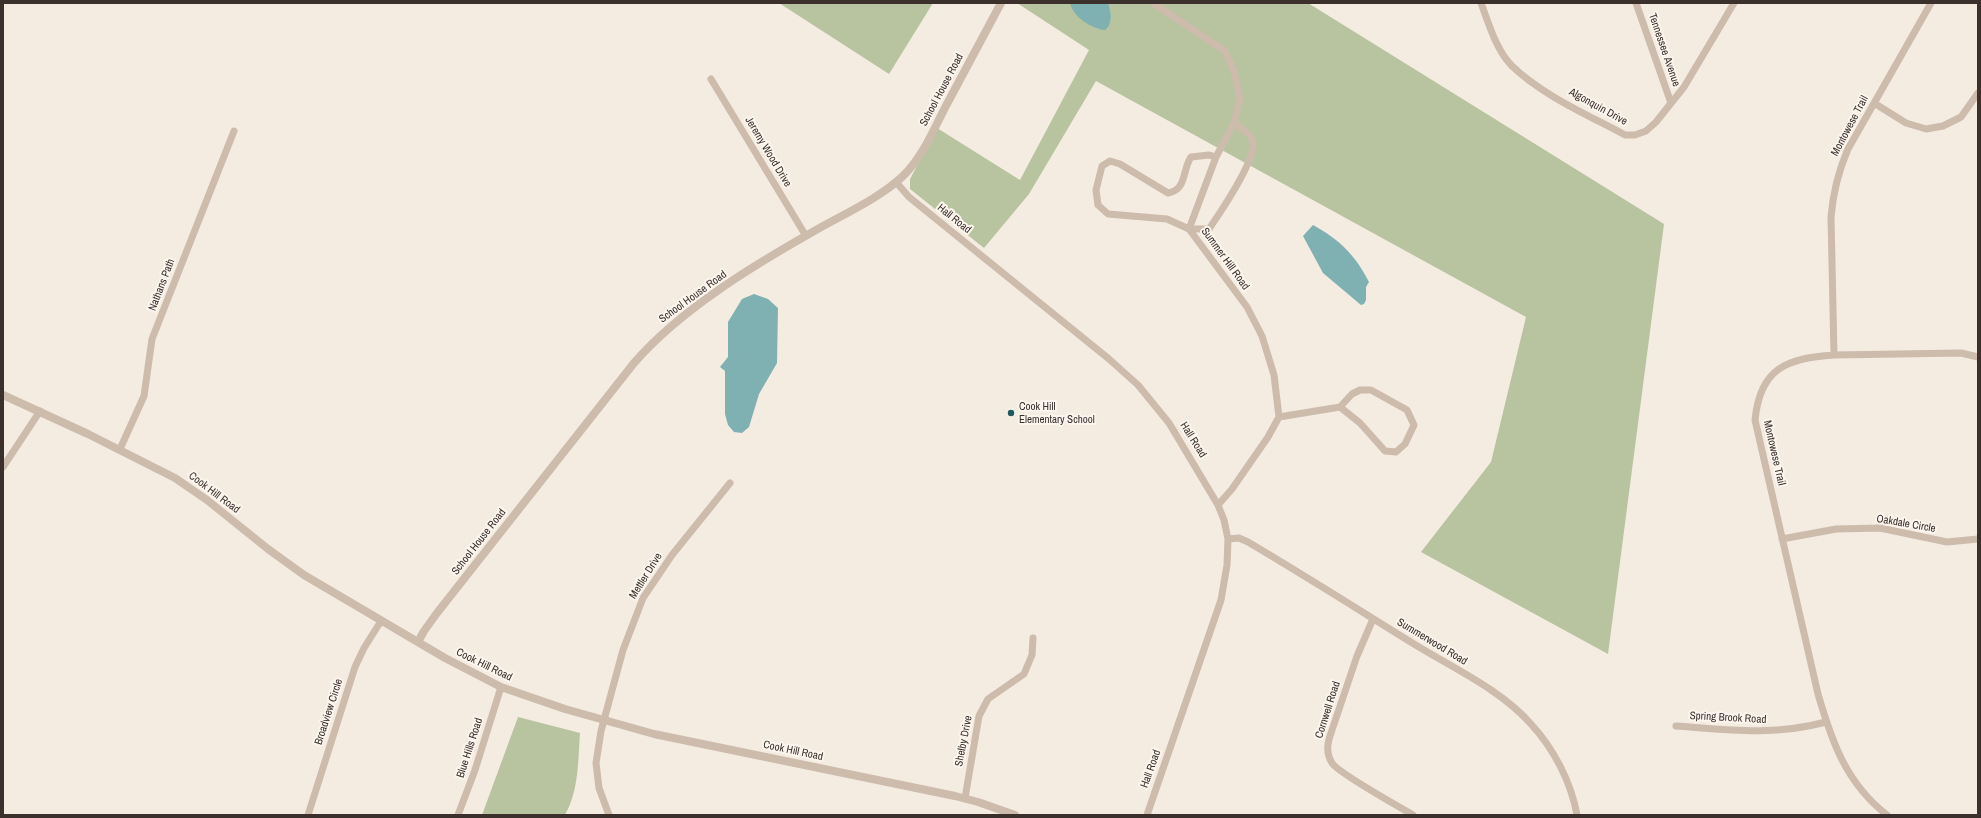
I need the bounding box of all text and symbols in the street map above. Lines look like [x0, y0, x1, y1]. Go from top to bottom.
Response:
street label: Tennessee Avenue [1645, 12, 1683, 88]
street label: School House Road [917, 51, 967, 129]
street label: Algonquin Drive [1567, 86, 1629, 128]
street label: Montowese Trail [1829, 94, 1871, 158]
street label: Jeremy Wood Drive [742, 115, 794, 189]
street label: Hall Road [934, 201, 974, 237]
street label: Summer Hill Road [1198, 225, 1252, 293]
street label: Nathans Path [146, 257, 178, 313]
street label: School House Road [657, 268, 729, 326]
place label: Cook Hill Elementary School [1019, 400, 1095, 426]
marker: Cook Hill Elementary School [1006, 408, 1016, 418]
street label: Montowese Trail [1760, 419, 1788, 487]
street label: Hall Road [1177, 420, 1209, 460]
street label: Cook Hill Road [186, 469, 242, 517]
street label: School House Road [449, 506, 509, 578]
street label: Oakdale Circle [1875, 512, 1937, 536]
street label: Mettler Drive [627, 551, 665, 601]
street label: Summerwood Road [1394, 616, 1470, 668]
street label: Cook Hill Road [454, 646, 514, 684]
street label: Broadview Circle [312, 677, 346, 747]
street label: Cornwell Road [1313, 680, 1343, 740]
street label: Spring Brook Road [1689, 709, 1767, 727]
street label: Shelby Drive [953, 714, 975, 768]
street label: Blue Hills Road [454, 716, 486, 780]
street label: Cook Hill Road [762, 738, 824, 764]
street label: Hall Road [1138, 748, 1164, 790]

